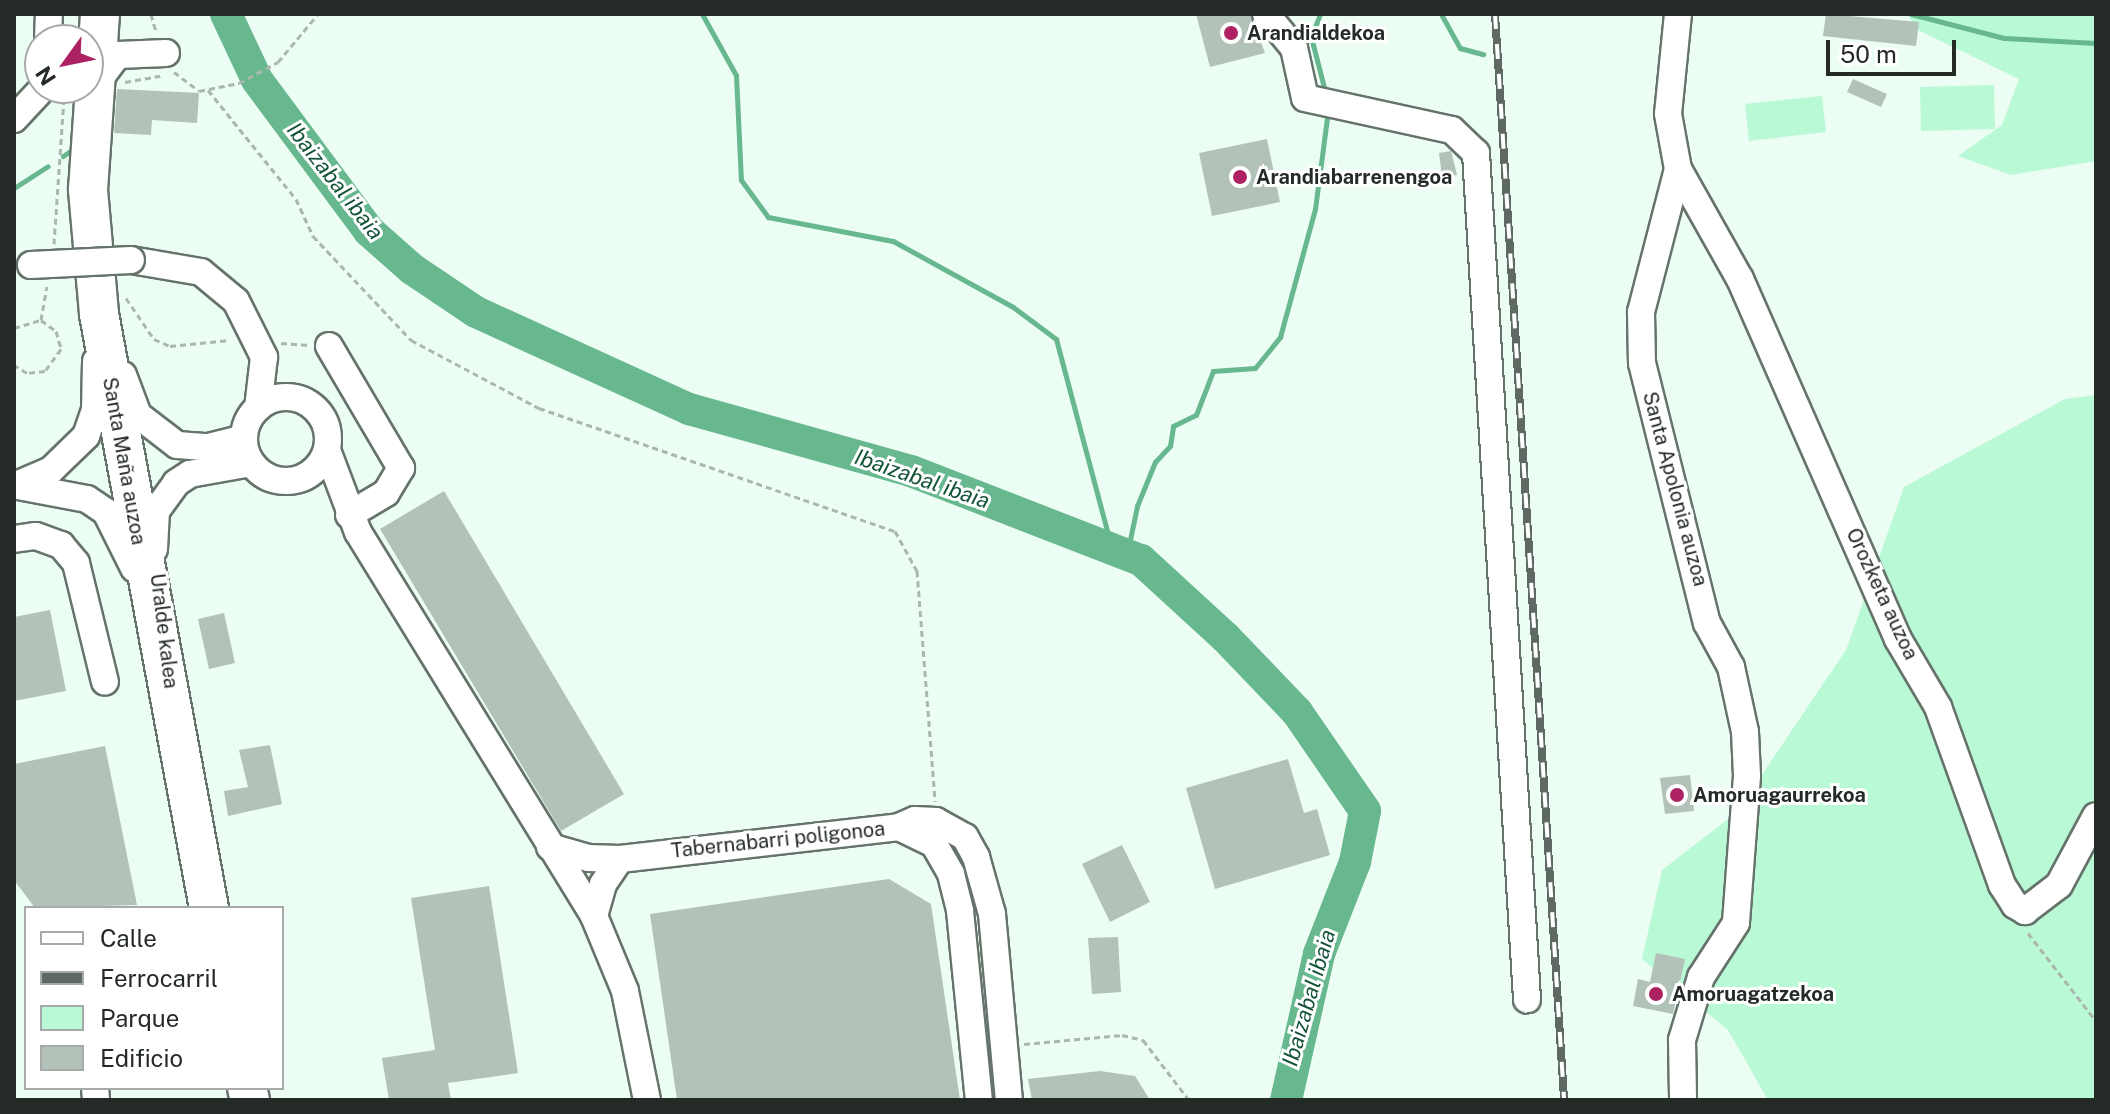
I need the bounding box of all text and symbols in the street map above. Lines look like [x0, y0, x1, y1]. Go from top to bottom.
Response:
place label: Arandialdekoa [1247, 21, 1385, 45]
north arrow [24, 24, 104, 104]
marker: Arandialdekoa [1222, 24, 1240, 42]
scale bar [1830, 24, 1960, 74]
text: 50 m [1840, 40, 1897, 68]
text: N [30, 62, 61, 90]
water label: Ibaizabal ibaia [281, 117, 389, 245]
place label: Arandiabarrenengoa [1256, 165, 1452, 189]
marker: Arandiabarrenengoa [1231, 168, 1249, 186]
street label: Santa Maña auzoa [97, 375, 151, 547]
street label: Santa Apolonia auzoa [1637, 389, 1713, 589]
water label: Ibaizabal ibaia [851, 444, 993, 514]
street label: Orozketa auzoa [1841, 524, 1923, 664]
street label: Uralde kalea [145, 572, 183, 690]
place label: Amoruagaurrekoa [1693, 783, 1866, 807]
marker: Amoruagaurrekoa [1668, 786, 1686, 804]
street label: Tabernabarri poligonoa [670, 817, 886, 863]
legend [24, 906, 284, 1090]
text: Calle [100, 924, 157, 952]
water label: Ibaizabal ibaia [1277, 927, 1341, 1069]
text: Ferrocarril [100, 964, 218, 992]
place label: Amoruagatzekoa [1672, 982, 1834, 1006]
marker: Amoruagatzekoa [1647, 985, 1665, 1003]
text: Parque [100, 1004, 179, 1032]
text: Edificio [100, 1044, 183, 1072]

